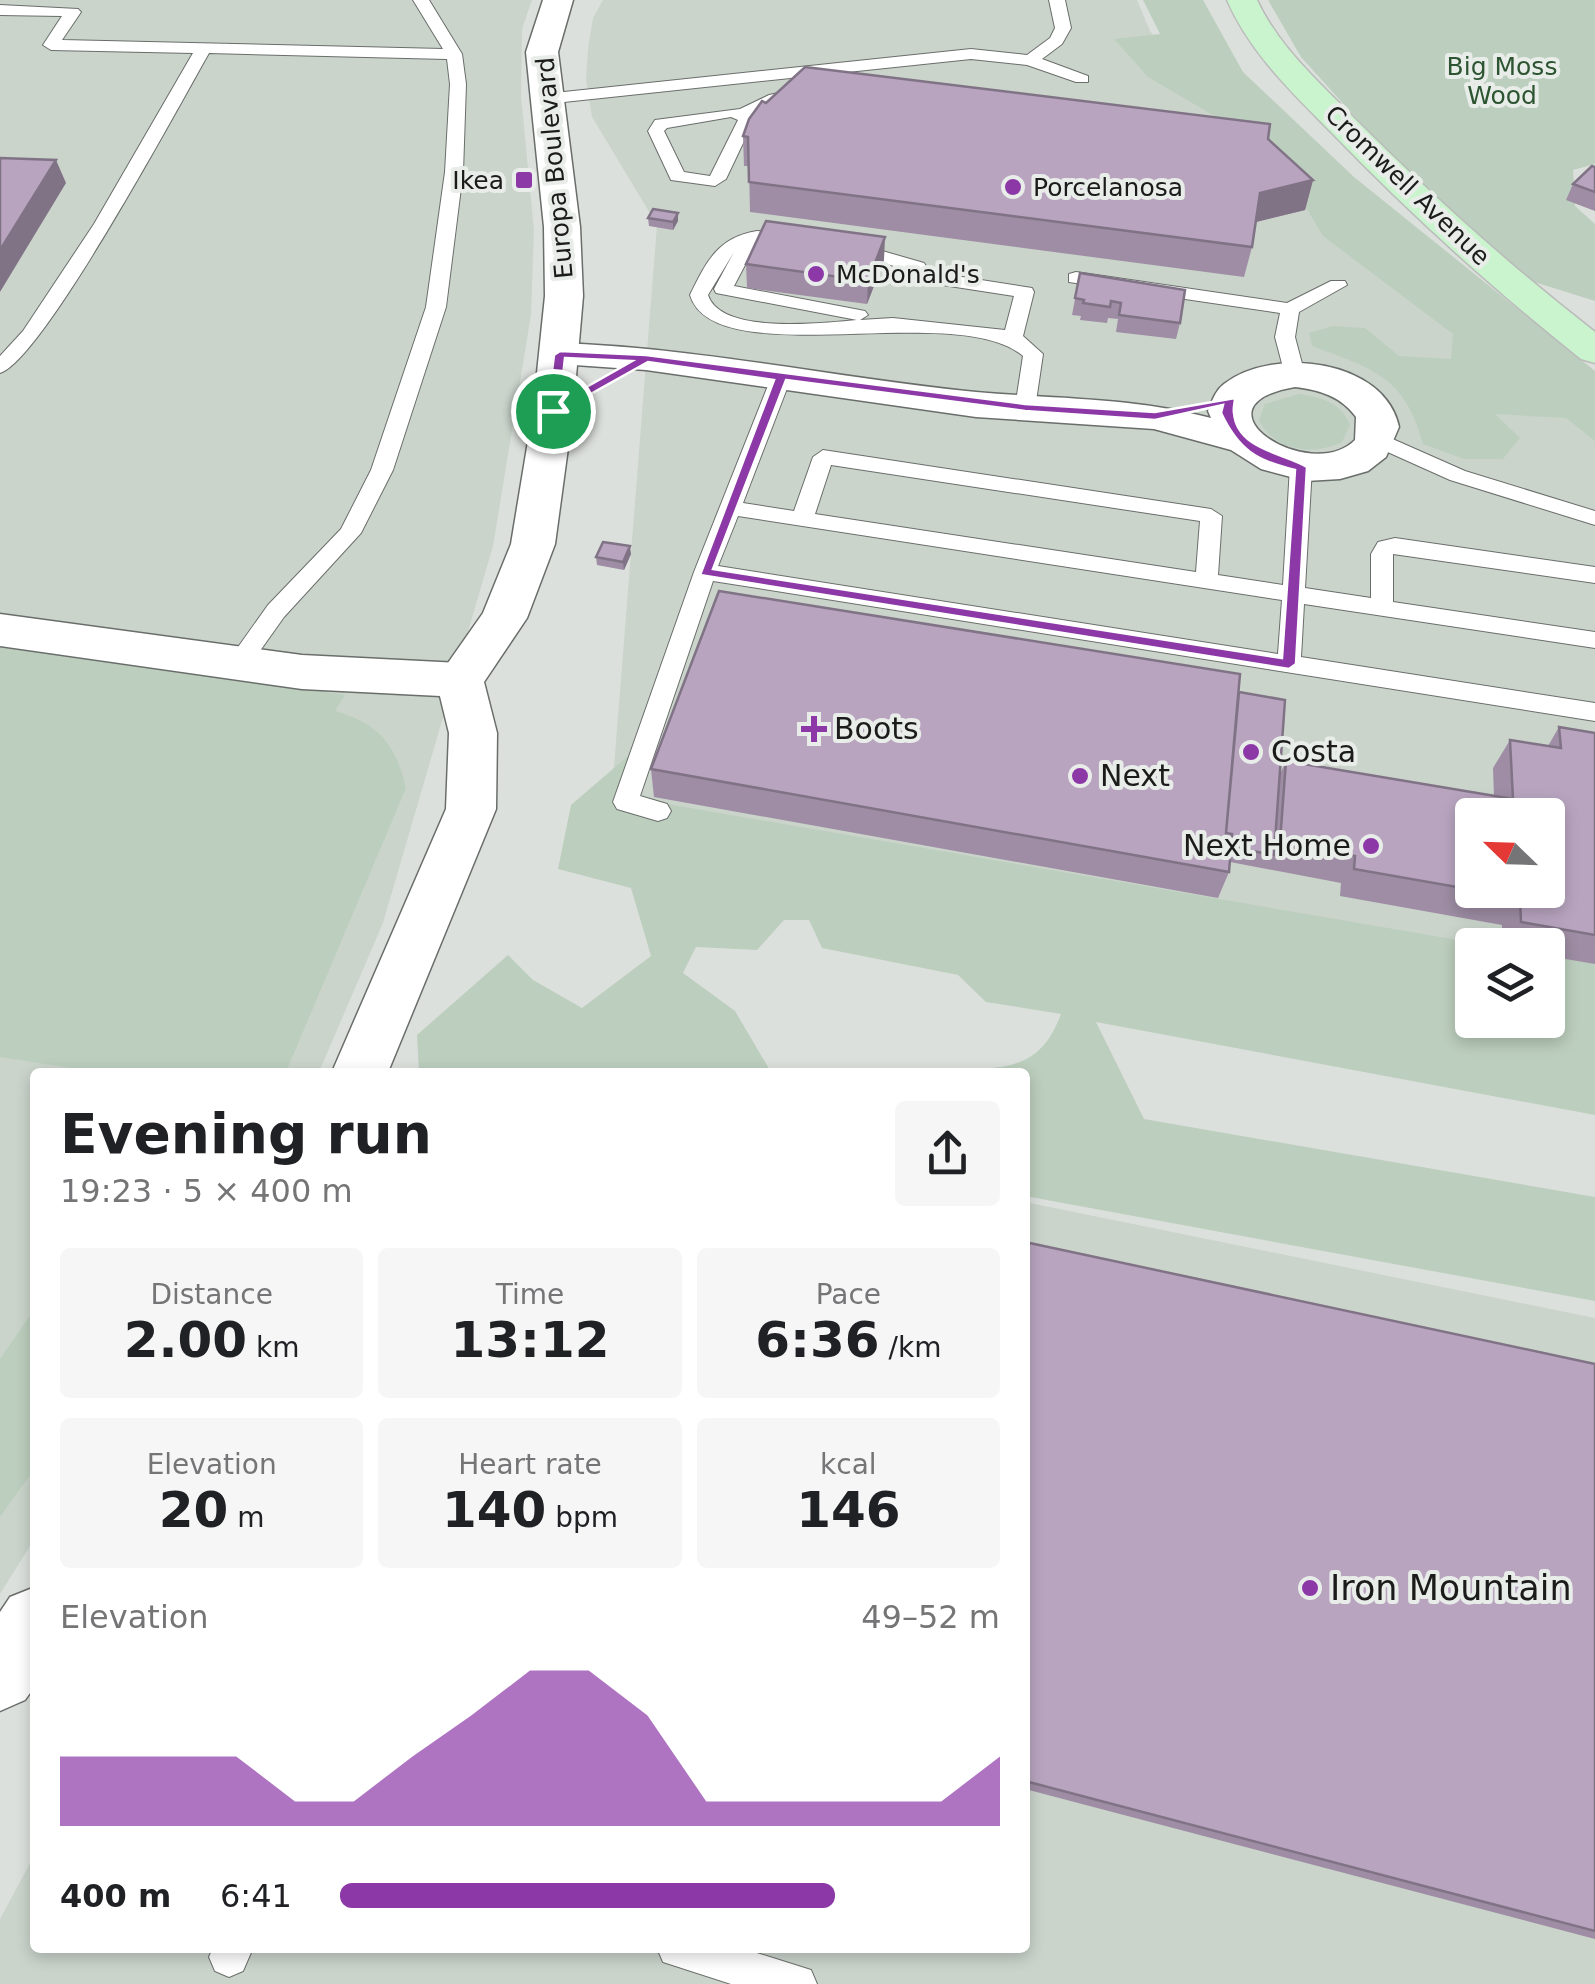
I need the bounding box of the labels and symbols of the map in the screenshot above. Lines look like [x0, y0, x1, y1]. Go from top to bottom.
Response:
park label: Big Moss Wood [1447, 52, 1557, 110]
street label: Europa Boulevard [530, 56, 579, 280]
street label: Cromwell Avenue [1319, 99, 1496, 271]
place label: Ikea [452, 166, 504, 195]
marker: Ikea [513, 169, 535, 191]
place label: Porcelanosa [1033, 173, 1183, 202]
marker: Porcelanosa [1002, 176, 1024, 198]
place label: McDonald's [836, 260, 980, 289]
marker: McDonald's [805, 263, 827, 285]
pin [511, 369, 596, 454]
place label: Boots [834, 711, 919, 746]
marker: Boots [803, 718, 825, 740]
place label: Costa [1271, 734, 1356, 769]
marker: Costa [1240, 741, 1262, 763]
place label: Next [1100, 758, 1170, 793]
marker: Next [1069, 765, 1091, 787]
north arrow [1455, 798, 1565, 908]
place label: Next Home [1183, 828, 1351, 863]
marker: Next Home [1360, 835, 1382, 857]
place label: Iron Mountain [1330, 1568, 1572, 1608]
marker: Iron Mountain [1299, 1577, 1321, 1599]

